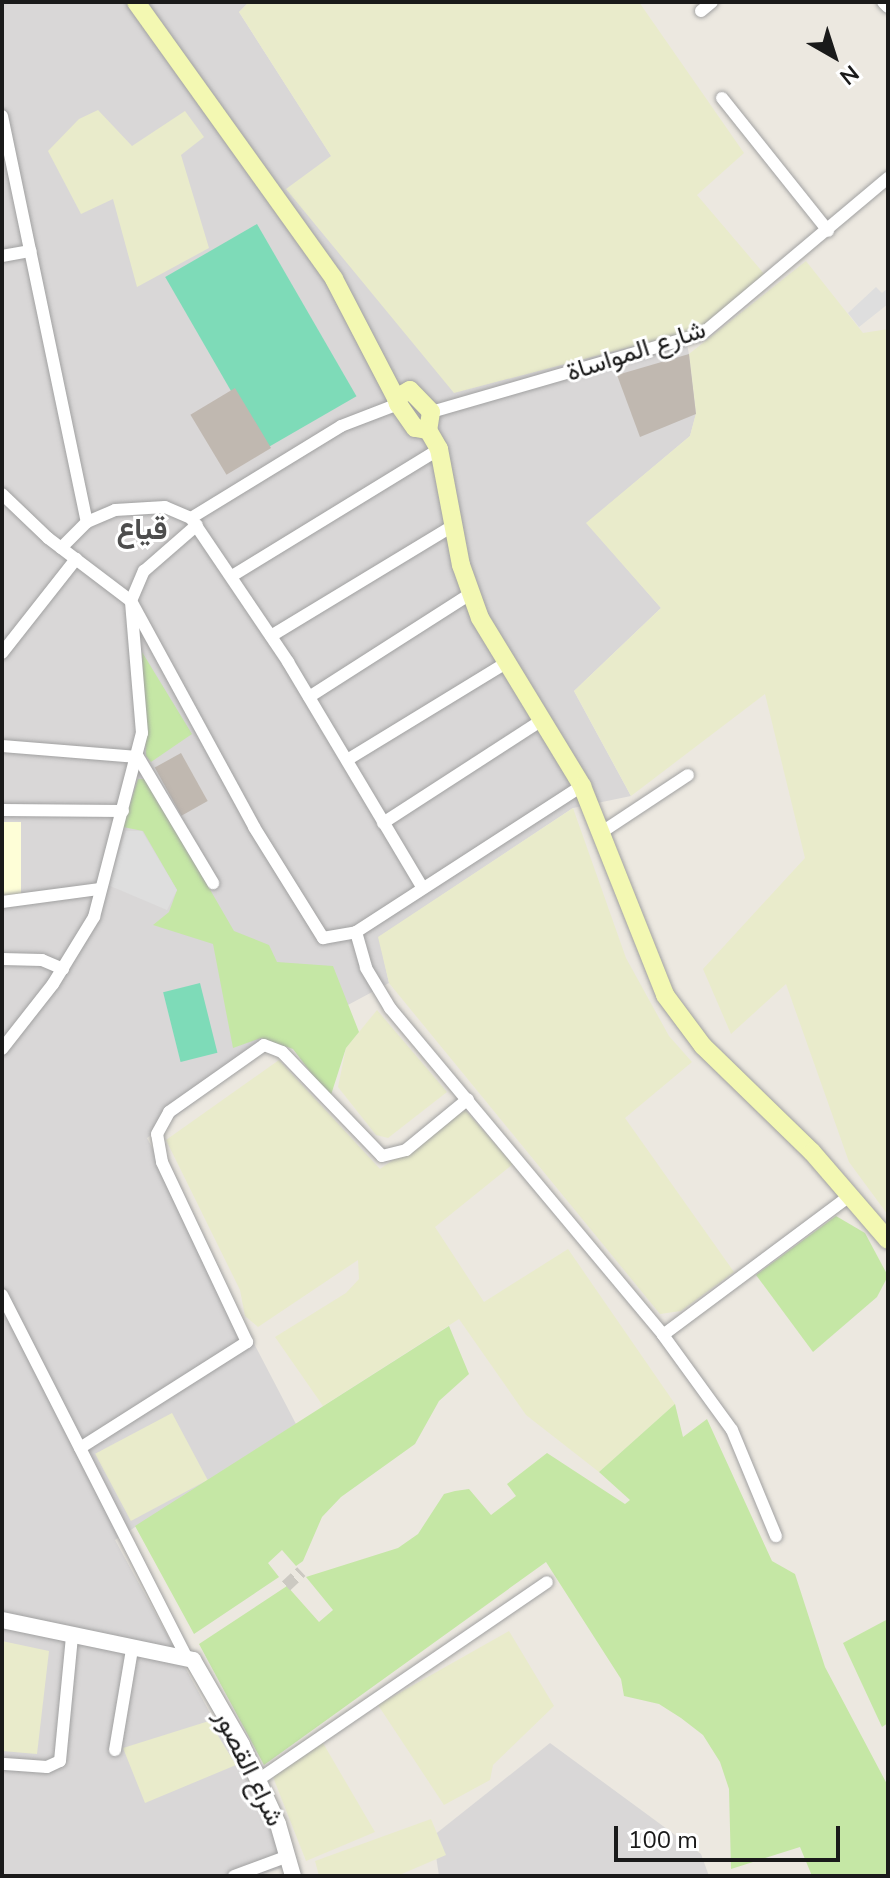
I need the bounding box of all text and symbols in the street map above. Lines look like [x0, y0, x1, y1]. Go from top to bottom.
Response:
north arrow [794, 16, 874, 96]
text: N [833, 58, 865, 91]
street label: شارع المواساة [563, 314, 709, 388]
district label: قياع [117, 512, 167, 548]
street label: شراع القصور [207, 1705, 291, 1831]
scale bar [618, 1810, 844, 1860]
text: 100 m [628, 1824, 698, 1856]

